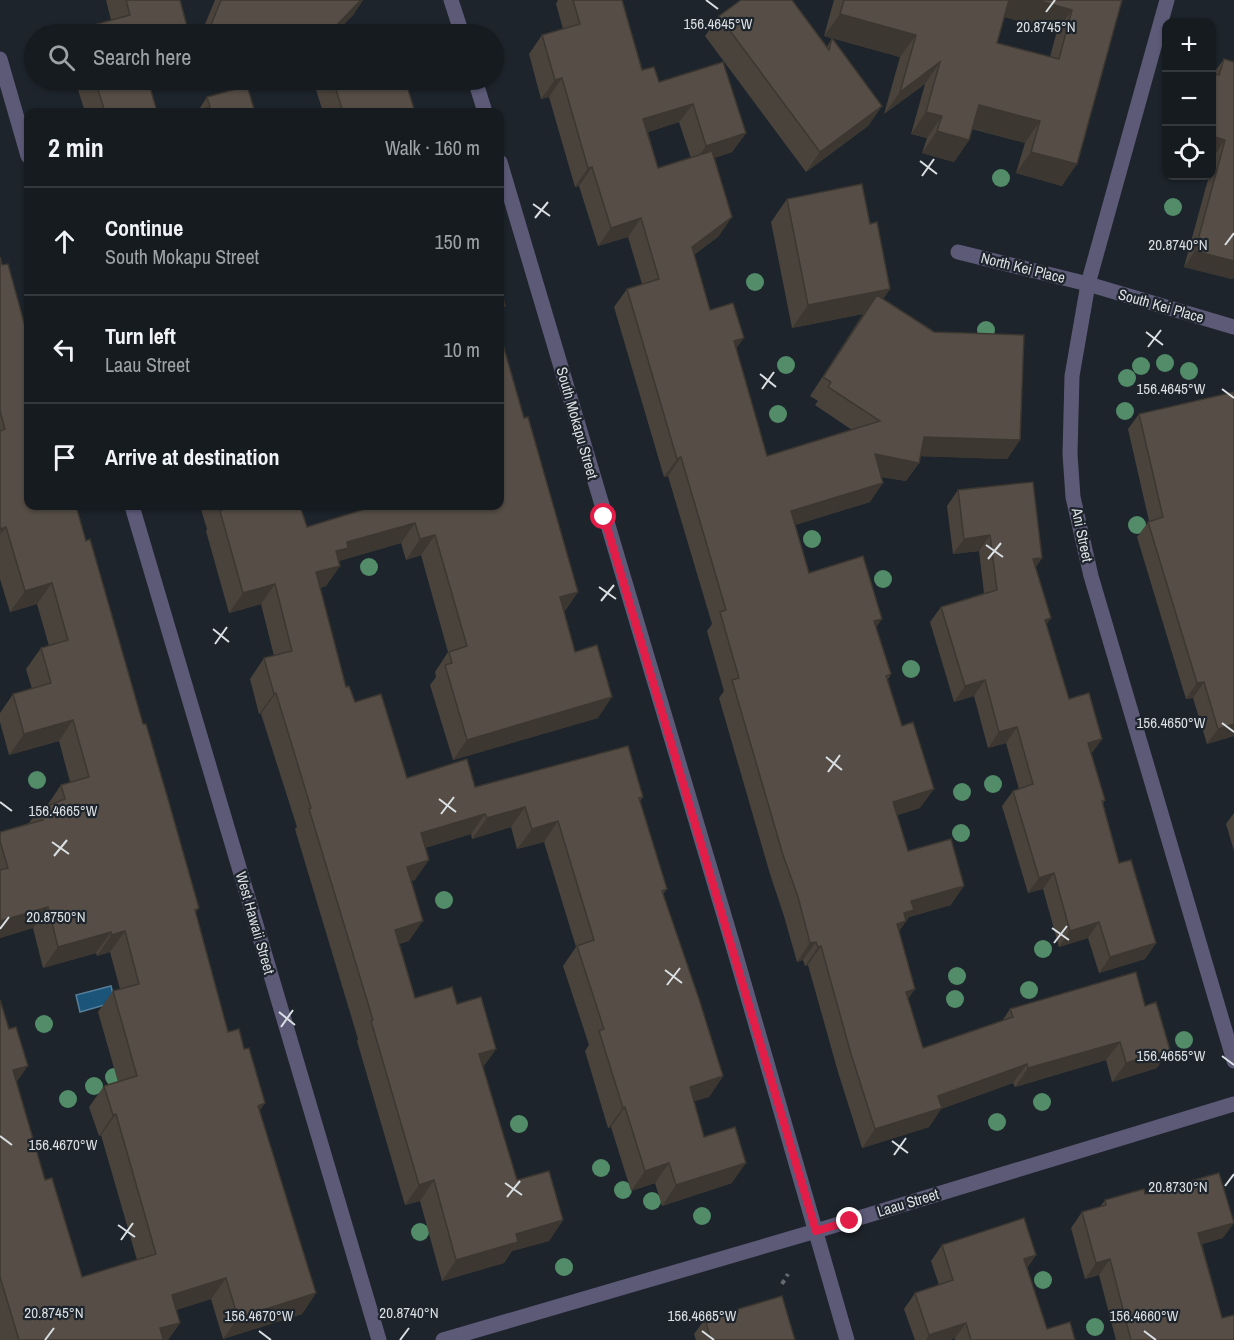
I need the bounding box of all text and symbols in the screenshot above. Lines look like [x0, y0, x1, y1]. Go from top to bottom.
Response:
text: 156.4645°W [684, 13, 753, 34]
text: 20.8745°N [1016, 16, 1076, 37]
map controls [1162, 18, 1216, 180]
button: + [1162, 18, 1216, 72]
search box [24, 24, 504, 90]
icon: search [45, 41, 78, 74]
text: Search here [93, 42, 191, 72]
button: − [1162, 72, 1216, 126]
button: locate [1162, 126, 1216, 180]
text: 2 min [48, 130, 104, 165]
text: Walk · 160 m [385, 134, 480, 161]
text: Continue [105, 213, 183, 243]
icon: ahead [48, 225, 81, 258]
text: 150 m [434, 228, 480, 255]
text: 20.8740°N [1148, 234, 1208, 255]
text: South Mokapu Street [105, 243, 259, 270]
street label: North Kei Place [979, 247, 1068, 288]
street label: South Kei Place [1116, 283, 1207, 328]
text: Turn left [105, 321, 176, 351]
icon: left [48, 333, 81, 366]
text: 10 m [444, 336, 480, 363]
text: Laau Street [105, 351, 190, 378]
street label: South Mokapu Street [551, 364, 604, 482]
text: 156.4645°W [1137, 378, 1206, 399]
icon: arrive [48, 441, 81, 474]
text: Arrive at destination [105, 442, 279, 472]
route start [590, 503, 616, 529]
street label: Ani Street [1066, 505, 1099, 564]
text: 156.4650°W [1137, 712, 1206, 733]
text: 156.4665°W [29, 800, 98, 821]
street label: West Hawaii Street [231, 869, 280, 977]
text: 20.8750°N [26, 906, 86, 927]
text: 156.4655°W [1137, 1045, 1206, 1066]
text: 156.4670°W [29, 1134, 98, 1155]
text: 20.8730°N [1148, 1176, 1208, 1197]
street label: Laau Street [874, 1183, 942, 1222]
route end [836, 1207, 862, 1233]
text: 20.8745°N [24, 1302, 84, 1323]
text: 20.8740°N [379, 1302, 439, 1323]
text: 156.4670°W [225, 1305, 294, 1326]
text: 156.4665°W [668, 1305, 737, 1326]
text: 156.4660°W [1110, 1305, 1179, 1326]

